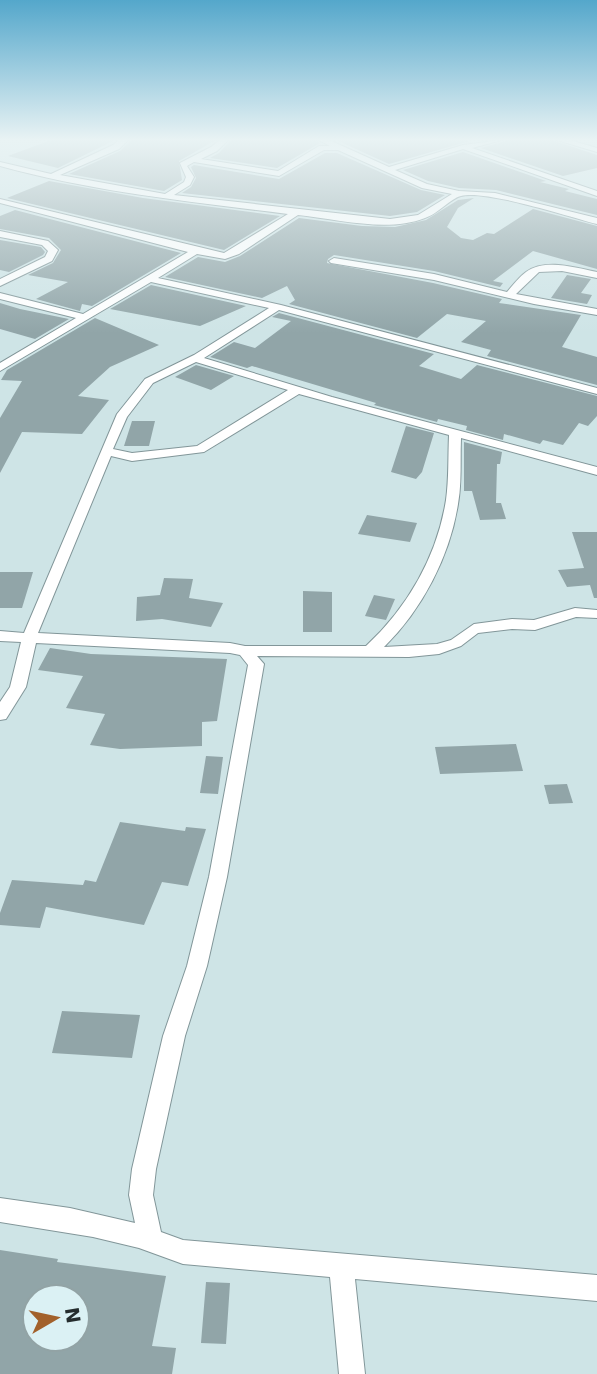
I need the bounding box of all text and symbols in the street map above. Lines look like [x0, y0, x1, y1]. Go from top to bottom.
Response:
north arrow [21, 1283, 91, 1353]
text: N [61, 1306, 85, 1325]

